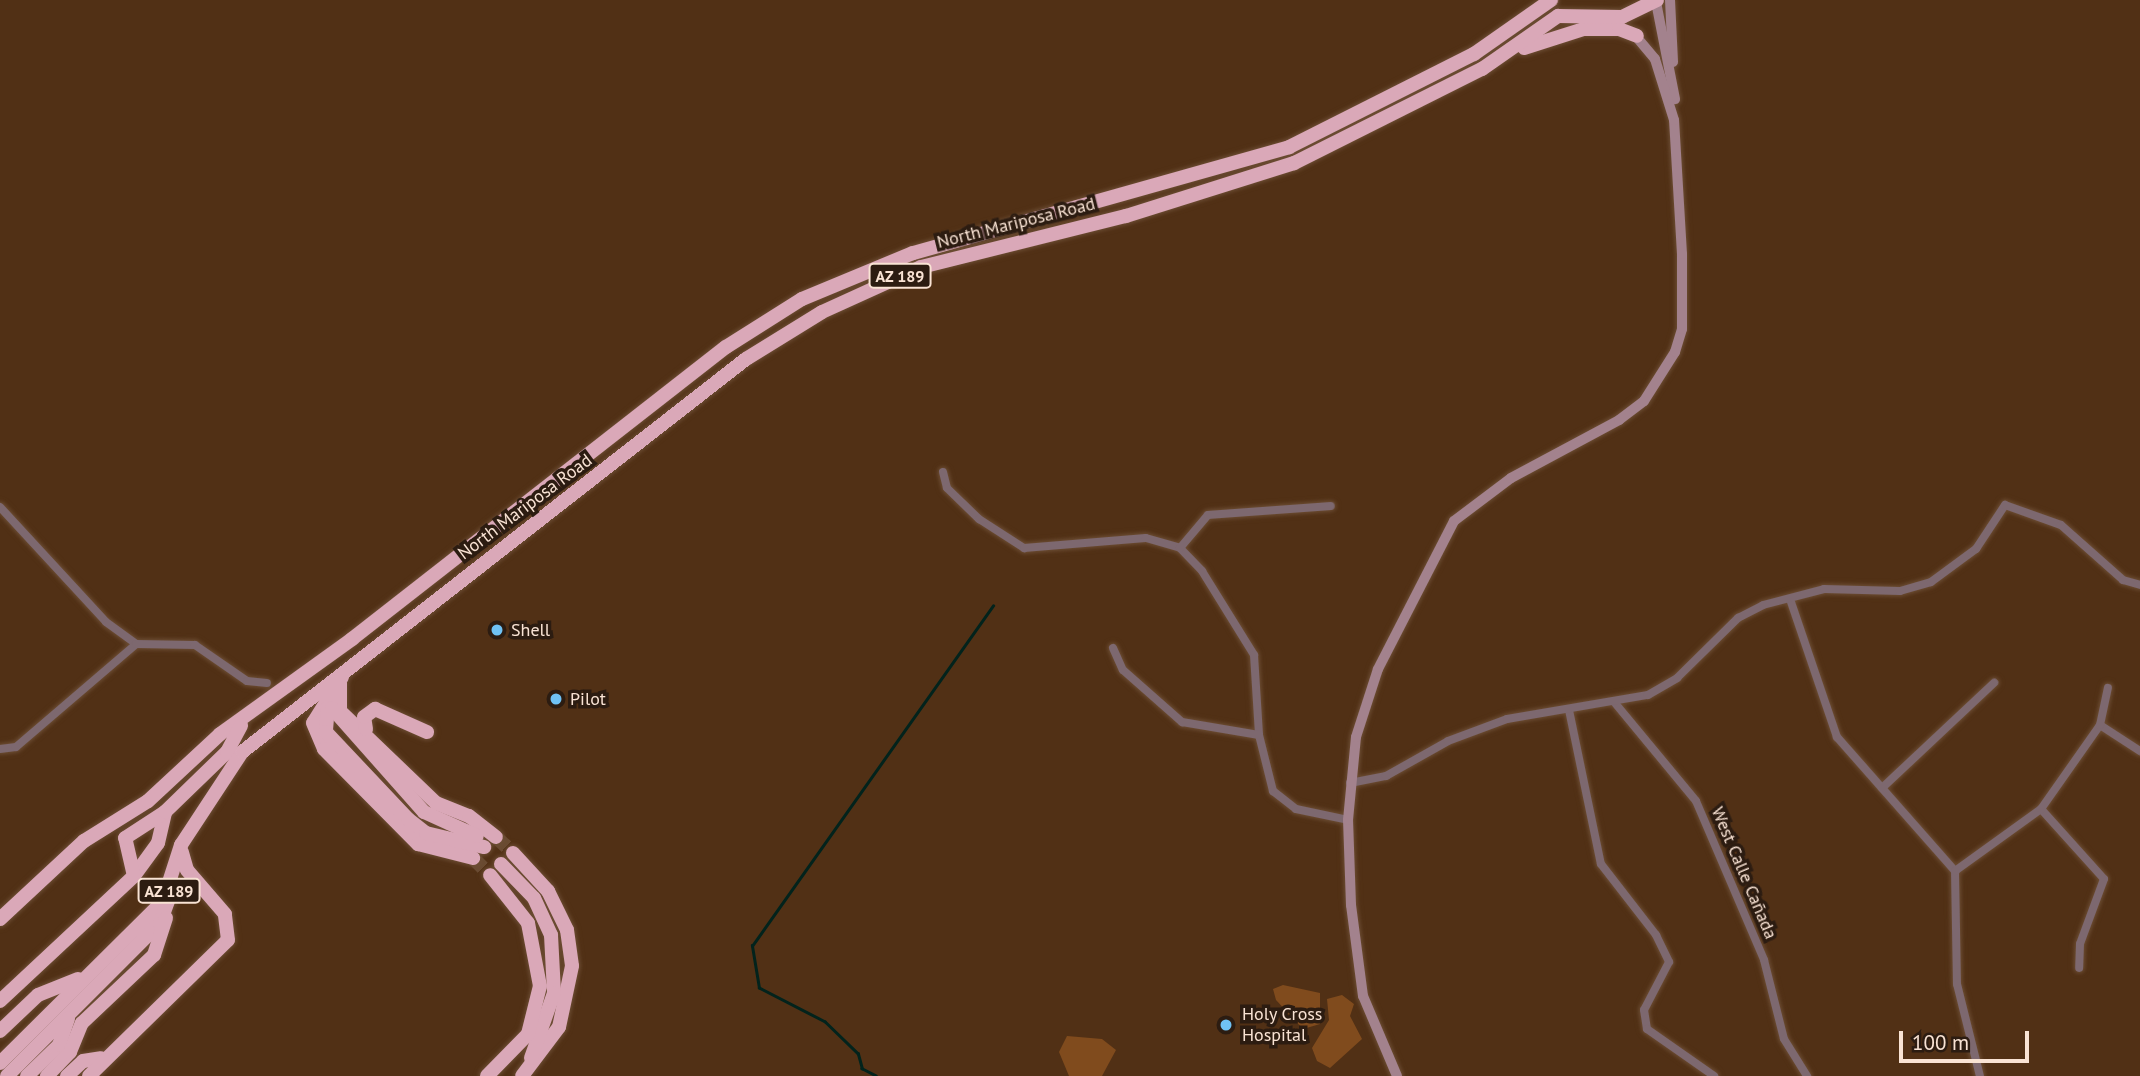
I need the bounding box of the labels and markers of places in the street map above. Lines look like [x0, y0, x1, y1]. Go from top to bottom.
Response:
place label: Shell [511, 619, 550, 641]
marker: Shell [489, 622, 505, 638]
place label: Pilot [570, 688, 606, 710]
marker: Pilot [548, 691, 564, 707]
place label: Holy Cross Hospital [1242, 1004, 1323, 1046]
marker: Holy Cross Hospital [1216, 1015, 1236, 1035]

